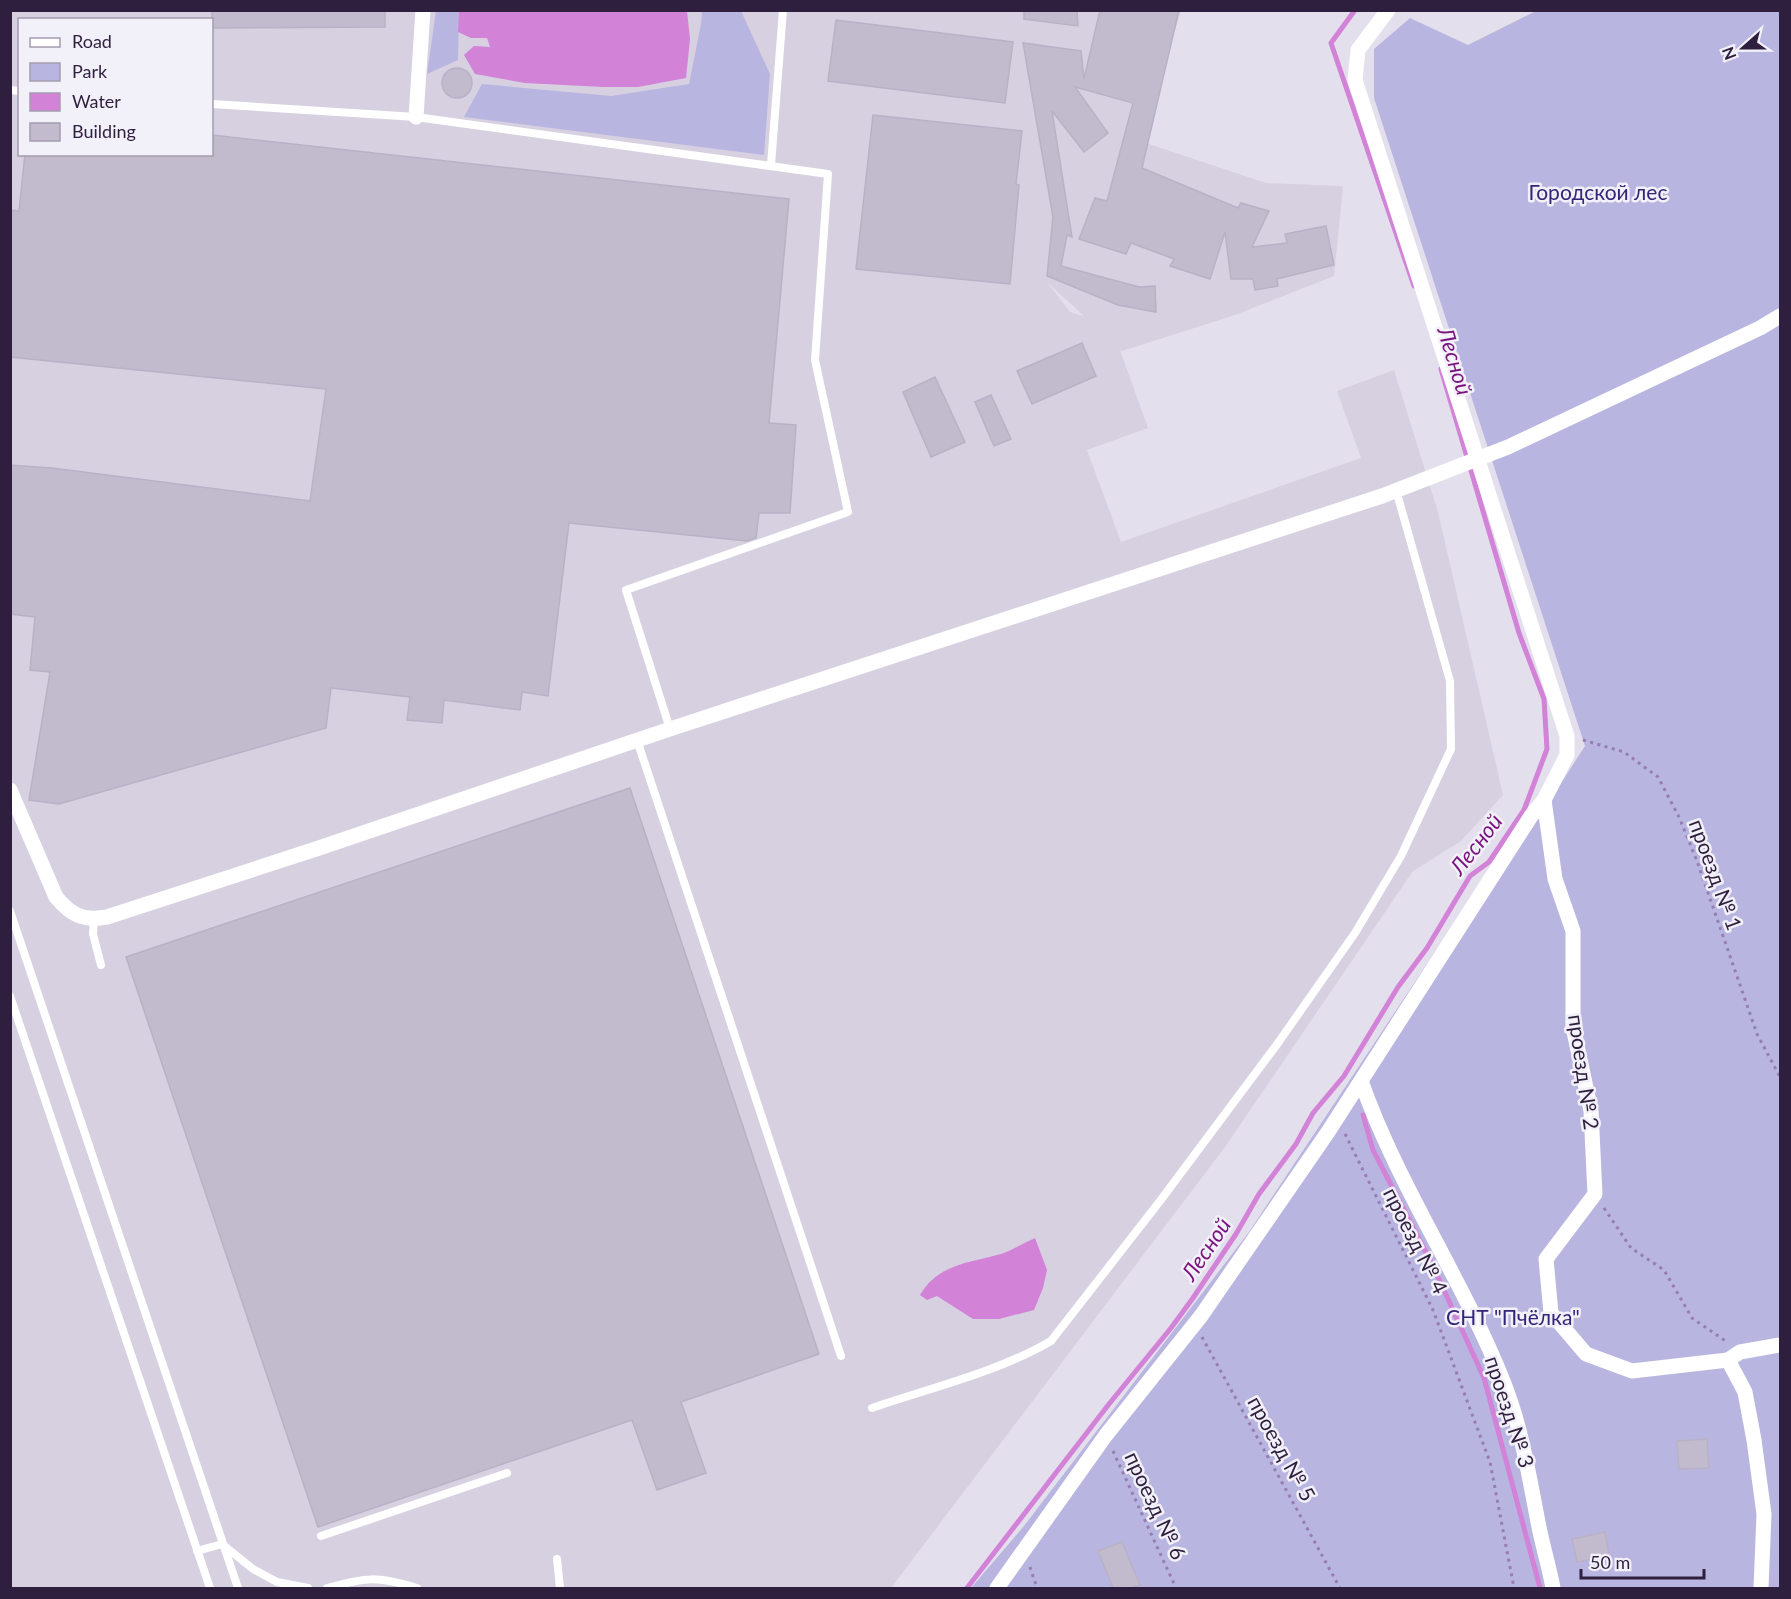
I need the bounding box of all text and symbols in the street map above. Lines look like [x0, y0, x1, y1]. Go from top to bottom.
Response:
legend [18, 18, 213, 156]
north arrow [1713, 18, 1773, 78]
text: Road [72, 30, 112, 52]
text: N [1717, 44, 1740, 63]
text: Park [72, 60, 108, 82]
text: Water [72, 90, 121, 112]
text: Building [72, 120, 136, 142]
park label: Городской лес [1529, 179, 1667, 204]
water label: Лесной [1432, 323, 1479, 398]
water label: Лесной [1443, 808, 1508, 880]
street label: проезд № 1 [1685, 816, 1748, 933]
street label: проезд № 2 [1564, 1013, 1605, 1131]
street label: проезд № 4 [1379, 1183, 1454, 1298]
water label: Лесной [1174, 1212, 1236, 1286]
park label: СНТ "Пчёлка" [1446, 1304, 1580, 1329]
street label: проезд № 3 [1481, 1352, 1540, 1471]
street label: проезд № 5 [1243, 1391, 1321, 1505]
street label: проезд № 6 [1120, 1447, 1192, 1563]
scale bar [1581, 1542, 1704, 1580]
text: 50 m [1590, 1551, 1630, 1573]

